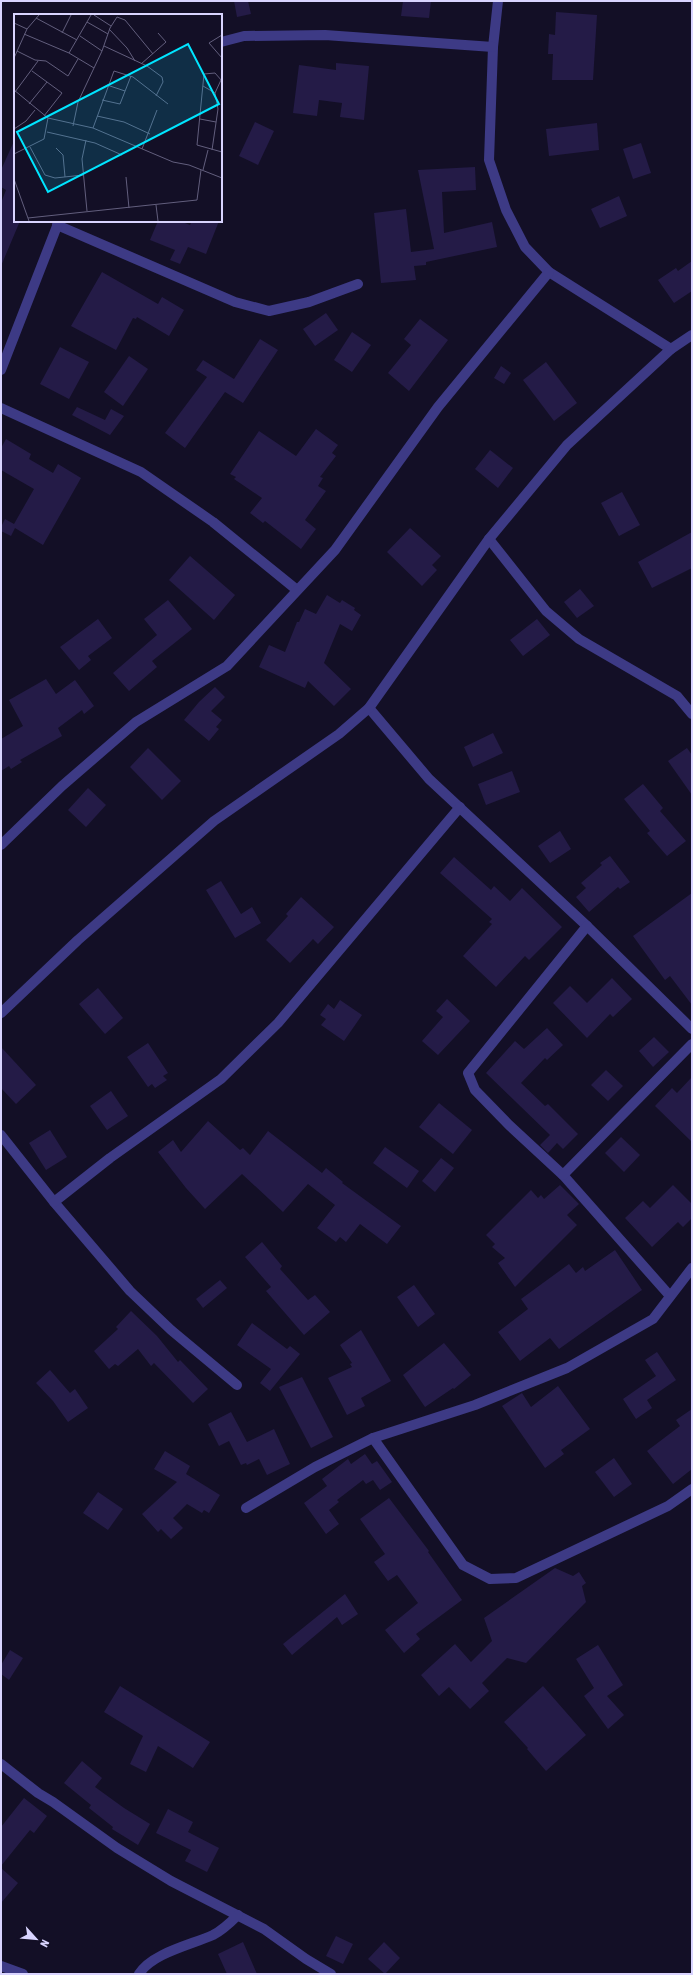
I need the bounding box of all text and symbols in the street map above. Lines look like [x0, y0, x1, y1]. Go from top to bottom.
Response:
inset map [14, 14, 222, 222]
north arrow [16, 1919, 56, 1959]
text: N [38, 1938, 52, 1949]

